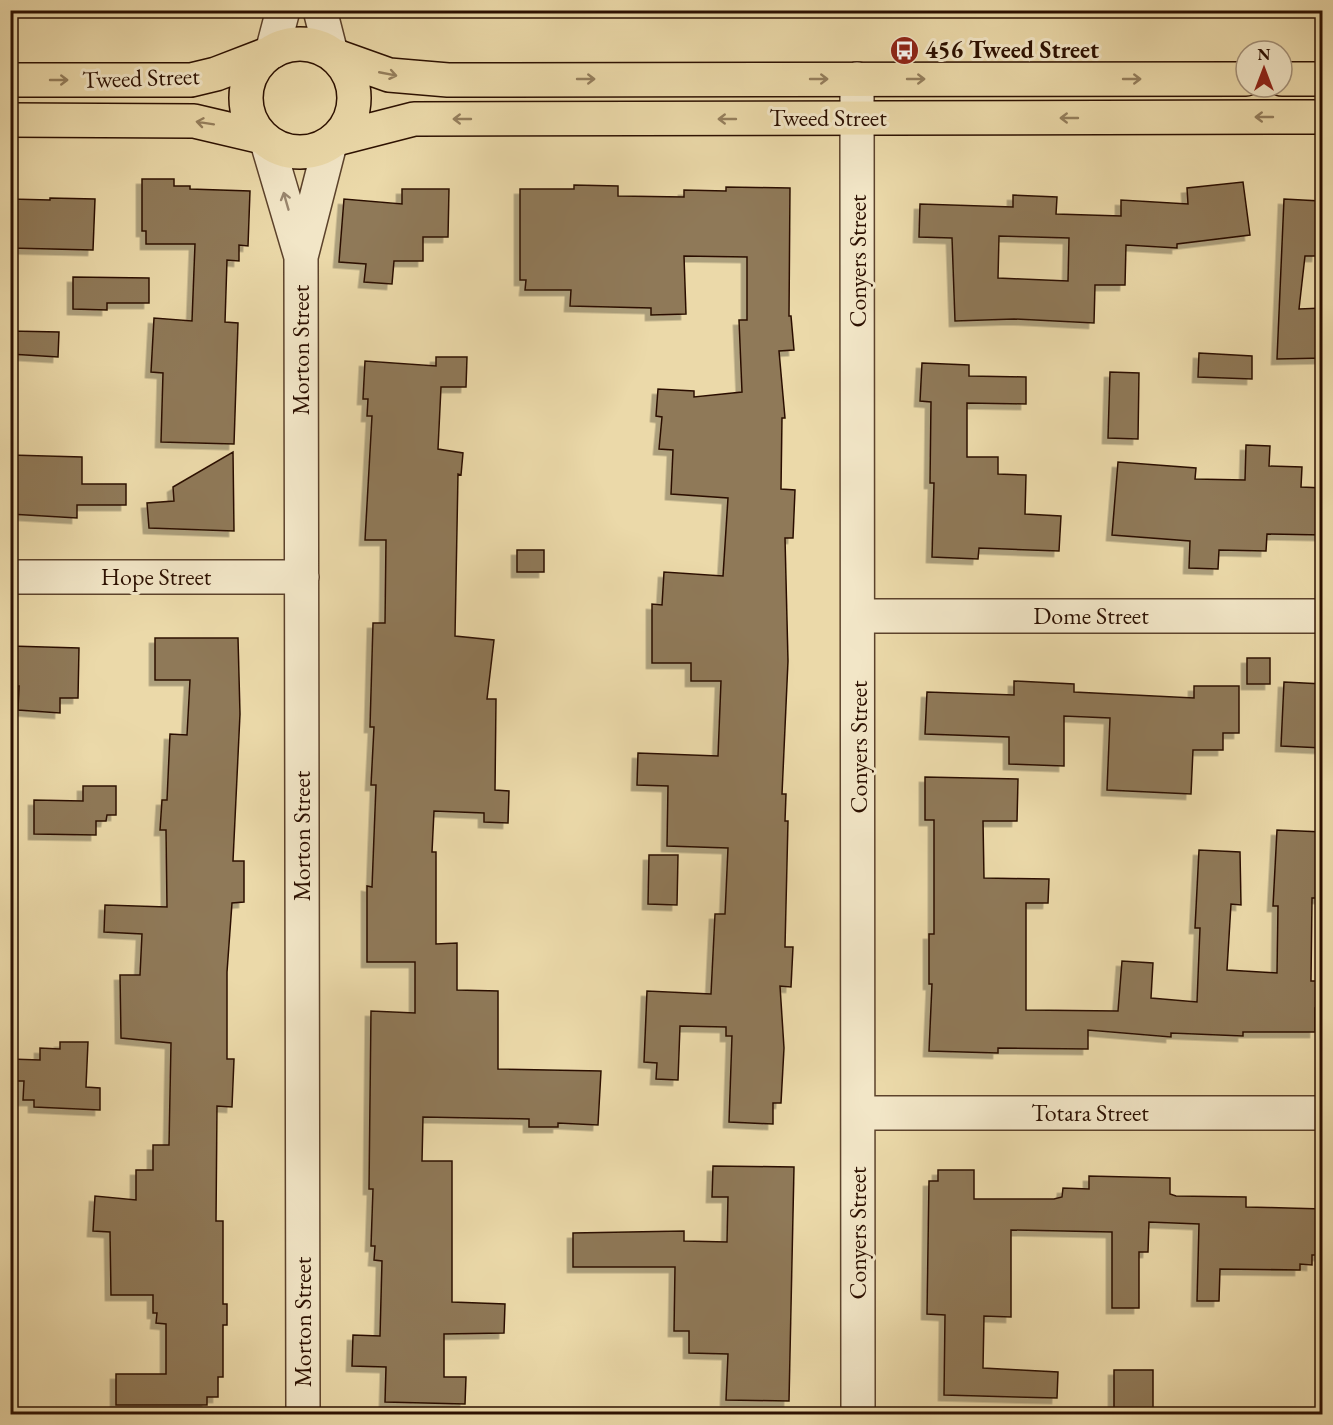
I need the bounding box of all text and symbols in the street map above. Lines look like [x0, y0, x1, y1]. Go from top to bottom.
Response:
bus stop icon: 456 Tweed Street [888, 34, 920, 66]
place label: 456 Tweed Street [925, 34, 1099, 65]
north arrow [1234, 39, 1294, 99]
text: N [1258, 44, 1271, 65]
street label: Tweed Street [82, 60, 201, 95]
one-way arrow [378, 69, 398, 80]
one-way arrow [576, 73, 596, 85]
one-way arrow [809, 73, 829, 85]
one-way arrow [905, 73, 925, 85]
one-way arrow [1121, 73, 1141, 85]
one-way arrow [49, 74, 69, 86]
street label: Tweed Street [769, 102, 887, 133]
one-way arrow [1255, 111, 1275, 123]
one-way arrow [1060, 112, 1080, 124]
one-way arrow [452, 113, 472, 125]
one-way arrow [718, 113, 738, 124]
one-way arrow [196, 117, 215, 128]
one-way arrow [280, 192, 291, 211]
street label: Conyers Street [842, 194, 873, 328]
street label: Morton Street [285, 284, 316, 415]
street label: Hope Street [101, 561, 212, 592]
street label: Dome Street [1033, 600, 1149, 631]
street label: Conyers Street [843, 680, 874, 814]
street label: Morton Street [286, 770, 317, 901]
street label: Totara Street [1031, 1097, 1149, 1128]
street label: Conyers Street [842, 1166, 873, 1300]
street label: Morton Street [287, 1256, 318, 1387]

